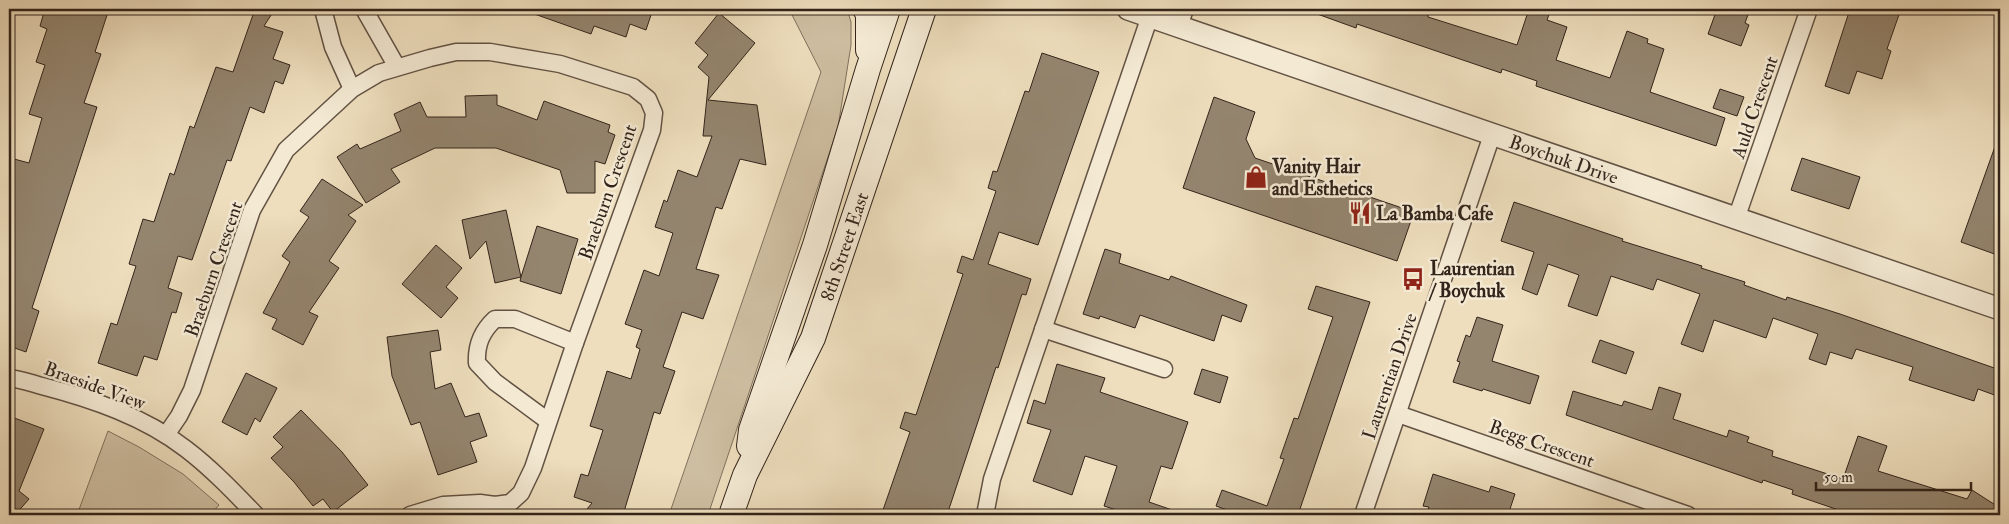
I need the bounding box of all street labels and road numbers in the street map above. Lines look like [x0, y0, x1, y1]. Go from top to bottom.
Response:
street label: Auld Crescent [1726, 53, 1784, 163]
street label: Braeburn Crescent [574, 121, 642, 263]
street label: Boychuk Drive [1506, 130, 1621, 190]
street label: 8th Street East [815, 189, 874, 304]
street label: Braeburn Crescent [180, 198, 248, 340]
street label: Laurentian Drive [1357, 310, 1423, 443]
street label: Braeside View [41, 357, 149, 415]
street label: Begg Crescent [1486, 415, 1597, 473]

